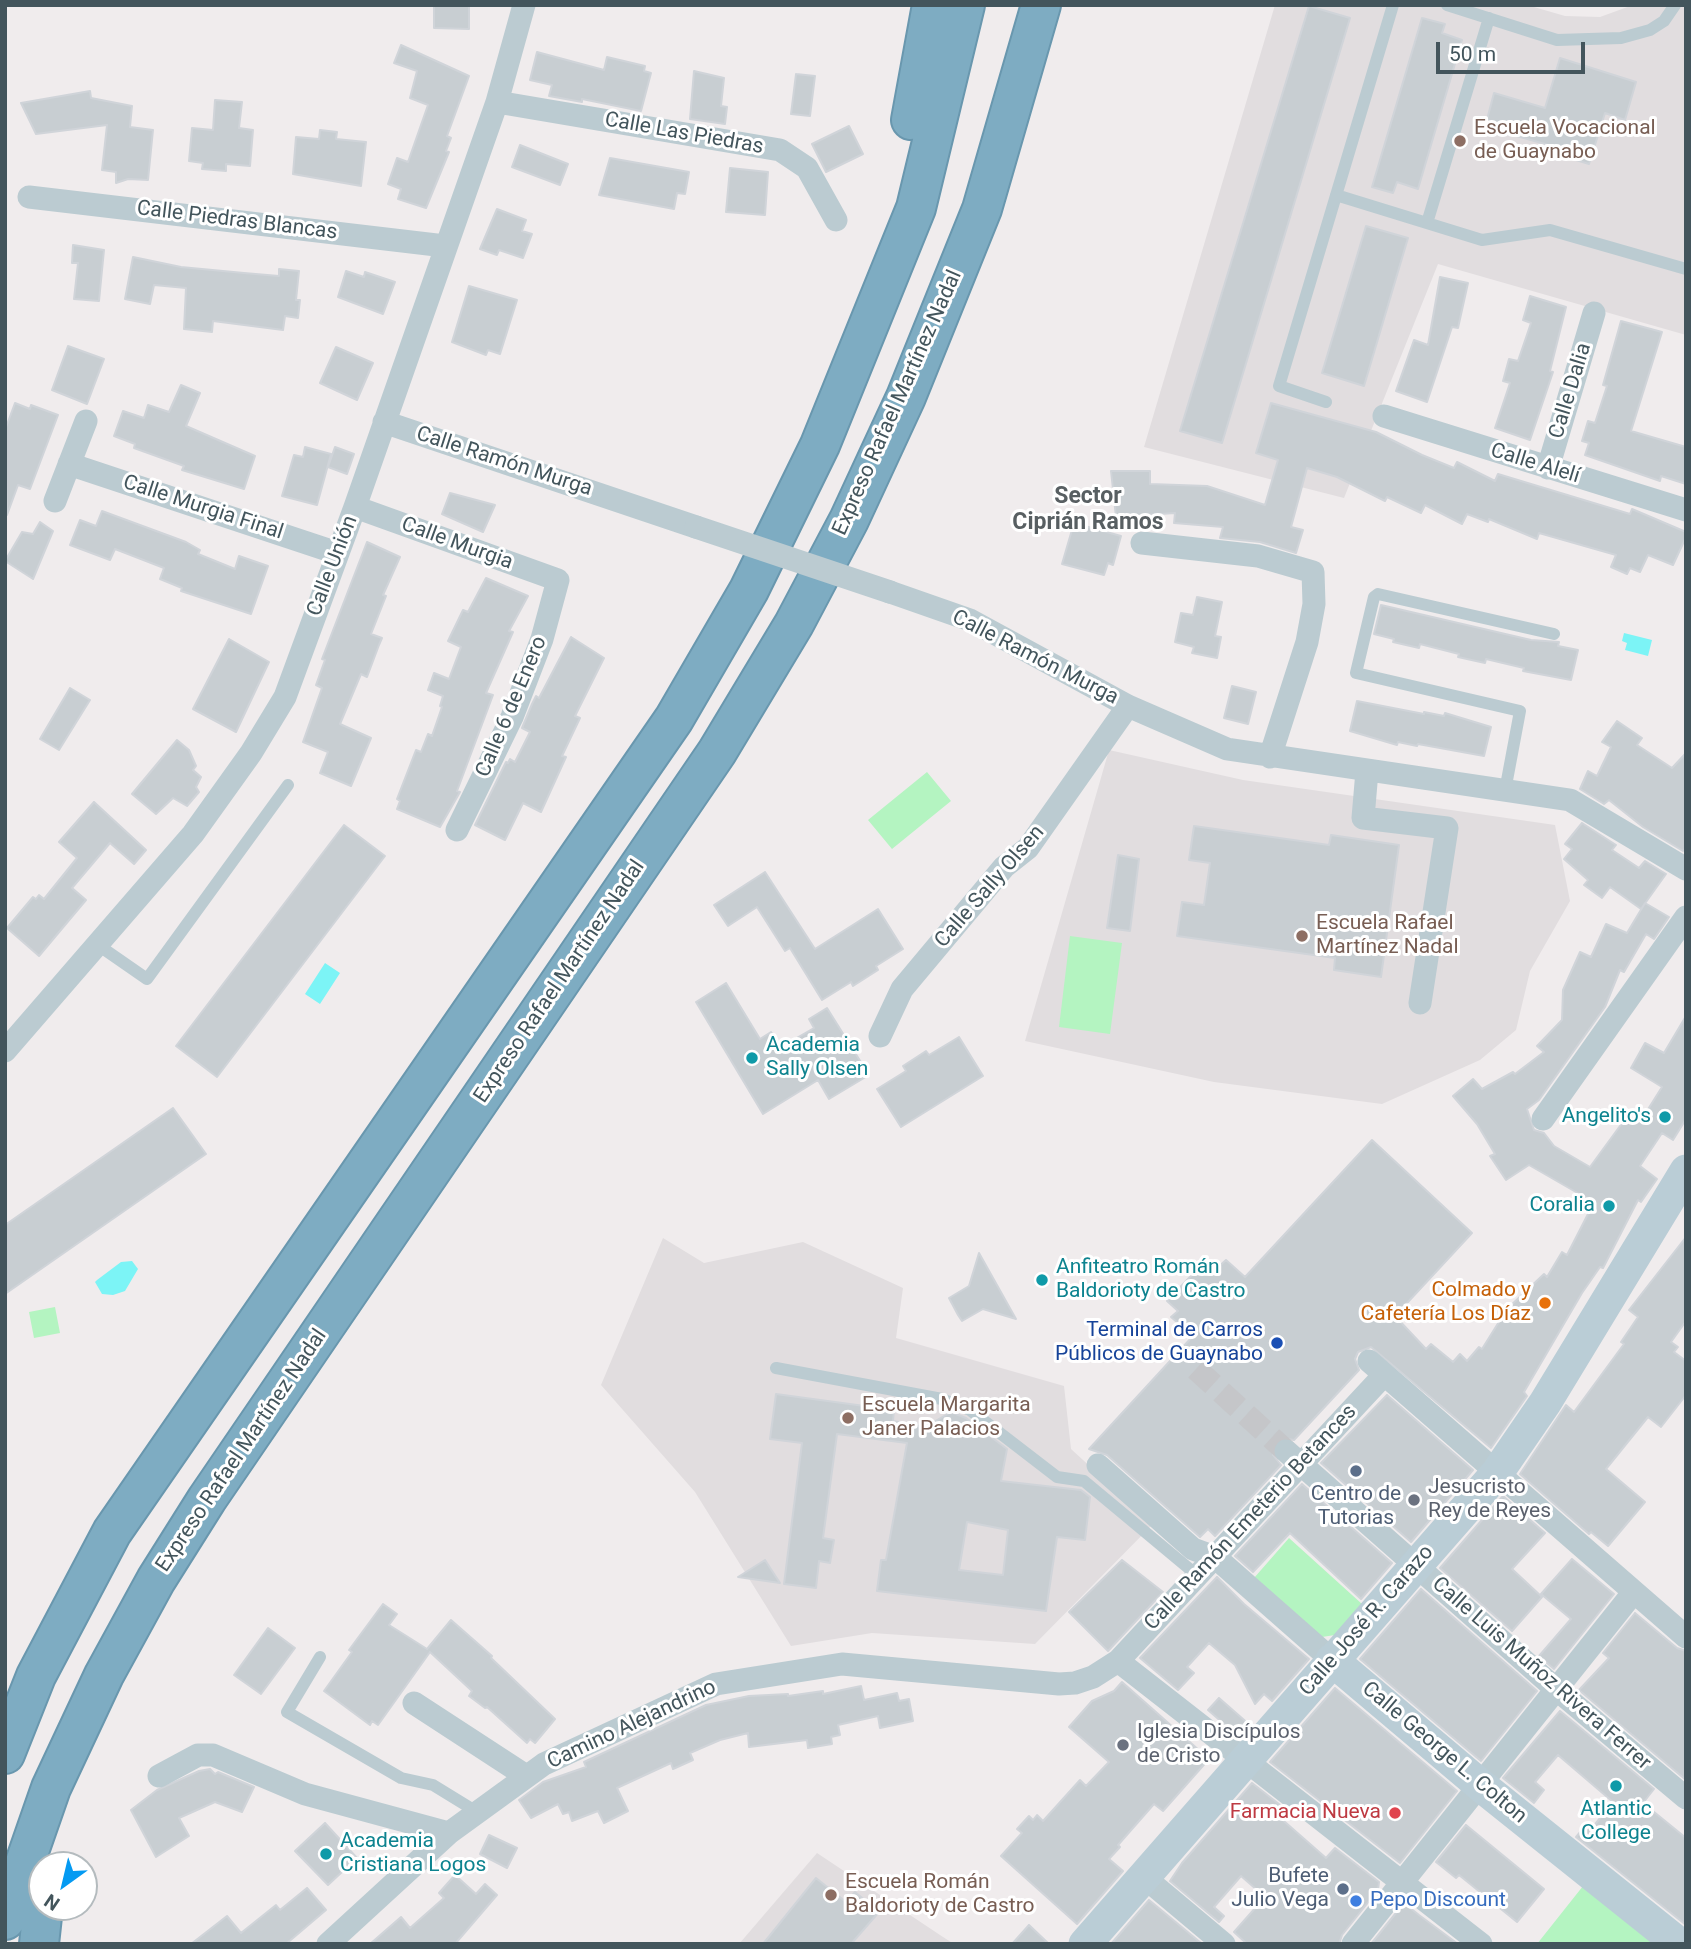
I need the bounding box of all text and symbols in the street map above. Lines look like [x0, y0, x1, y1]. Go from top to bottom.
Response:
scale bar [1439, 28, 1588, 72]
text: 50 m [1449, 42, 1496, 66]
street label: Calle Las Piedras [603, 108, 765, 160]
place label: Escuela Vocacional de Guaynabo [1474, 116, 1656, 166]
marker: Escuela Vocacional de Guaynabo [1452, 133, 1468, 149]
street label: Calle Piedras Blancas [135, 196, 339, 246]
street label: Expreso Rafael Martínez Nadal [828, 267, 968, 539]
street label: Calle Dalia [1545, 340, 1597, 442]
street label: Calle Ramón Murga [413, 422, 595, 502]
street label: Calle Alelí [1487, 439, 1583, 489]
street label: Calle Murgia Final [120, 470, 286, 546]
district label: Sector Ciprián Ramos [1012, 483, 1164, 537]
street label: Calle Unión [302, 512, 364, 620]
street label: Calle Murgia [398, 512, 516, 576]
street label: Calle Ramón Murga [948, 605, 1122, 711]
street label: Calle 6 de Enero [471, 633, 553, 781]
street label: Calle Sally Olsen [930, 821, 1050, 953]
street label: Expreso Rafael Martínez Nadal [469, 856, 651, 1108]
place label: Escuela Rafael Martínez Nadal [1316, 911, 1459, 961]
marker: Escuela Rafael Martínez Nadal [1294, 928, 1310, 944]
place label: Academia Sally Olsen [766, 1033, 868, 1083]
marker: Academia Sally Olsen [744, 1050, 760, 1066]
place label: Angelito's [1562, 1104, 1651, 1130]
marker: Angelito's [1657, 1109, 1673, 1125]
place label: Coralia [1530, 1193, 1595, 1219]
marker: Coralia [1601, 1198, 1617, 1214]
place label: Anfiteatro Román Baldorioty de Castro [1056, 1255, 1246, 1305]
marker: Anfiteatro Román Baldorioty de Castro [1034, 1272, 1050, 1288]
place label: Colmado y Cafetería Los Díaz [1361, 1278, 1531, 1328]
marker: Colmado y Cafetería Los Díaz [1537, 1295, 1553, 1311]
place label: Terminal de Carros Públicos de Guaynabo [1055, 1318, 1263, 1368]
street label: Expreso Rafael Martínez Nadal [151, 1325, 333, 1577]
marker: Terminal de Carros Públicos de Guaynabo [1269, 1335, 1285, 1351]
place label: Escuela Margarita Janer Palacios [862, 1393, 1031, 1443]
street label: Calle Ramón Emeterio Betances [1140, 1400, 1362, 1636]
marker: Escuela Margarita Janer Palacios [840, 1410, 856, 1426]
marker: Centro de Tutorias [1348, 1463, 1364, 1479]
place label: Jesucristo Rey de Reyes [1428, 1475, 1551, 1525]
place label: Centro de Tutorias [1311, 1482, 1401, 1532]
marker: Jesucristo Rey de Reyes [1406, 1492, 1422, 1508]
street label: Calle José R. Carazo [1295, 1540, 1439, 1702]
street label: Calle Luis Muñoz Rivera Ferrer [1426, 1572, 1656, 1776]
street label: Camino Alejandrino [544, 1675, 720, 1775]
street label: Calle George L. Colton [1357, 1677, 1531, 1829]
place label: Iglesia Discípulos de Cristo [1137, 1720, 1301, 1770]
marker: Iglesia Discípulos de Cristo [1115, 1737, 1131, 1753]
marker: Atlantic College [1608, 1778, 1624, 1794]
place label: Atlantic College [1580, 1797, 1652, 1847]
place label: Farmacia Nueva [1230, 1800, 1381, 1826]
marker: Farmacia Nueva [1387, 1805, 1403, 1821]
place label: Academia Cristiana Logos [340, 1829, 486, 1879]
marker: Academia Cristiana Logos [318, 1846, 334, 1862]
north arrow [28, 1851, 98, 1921]
place label: Bufete Julio Vega [1231, 1864, 1329, 1914]
place label: Escuela Román Baldorioty de Castro [845, 1870, 1035, 1920]
marker: Bufete Julio Vega [1335, 1881, 1351, 1897]
marker: Escuela Román Baldorioty de Castro [823, 1887, 839, 1903]
place label: Pepo Discount [1370, 1888, 1506, 1914]
text: N [40, 1889, 64, 1915]
marker: Pepo Discount [1348, 1893, 1364, 1909]

